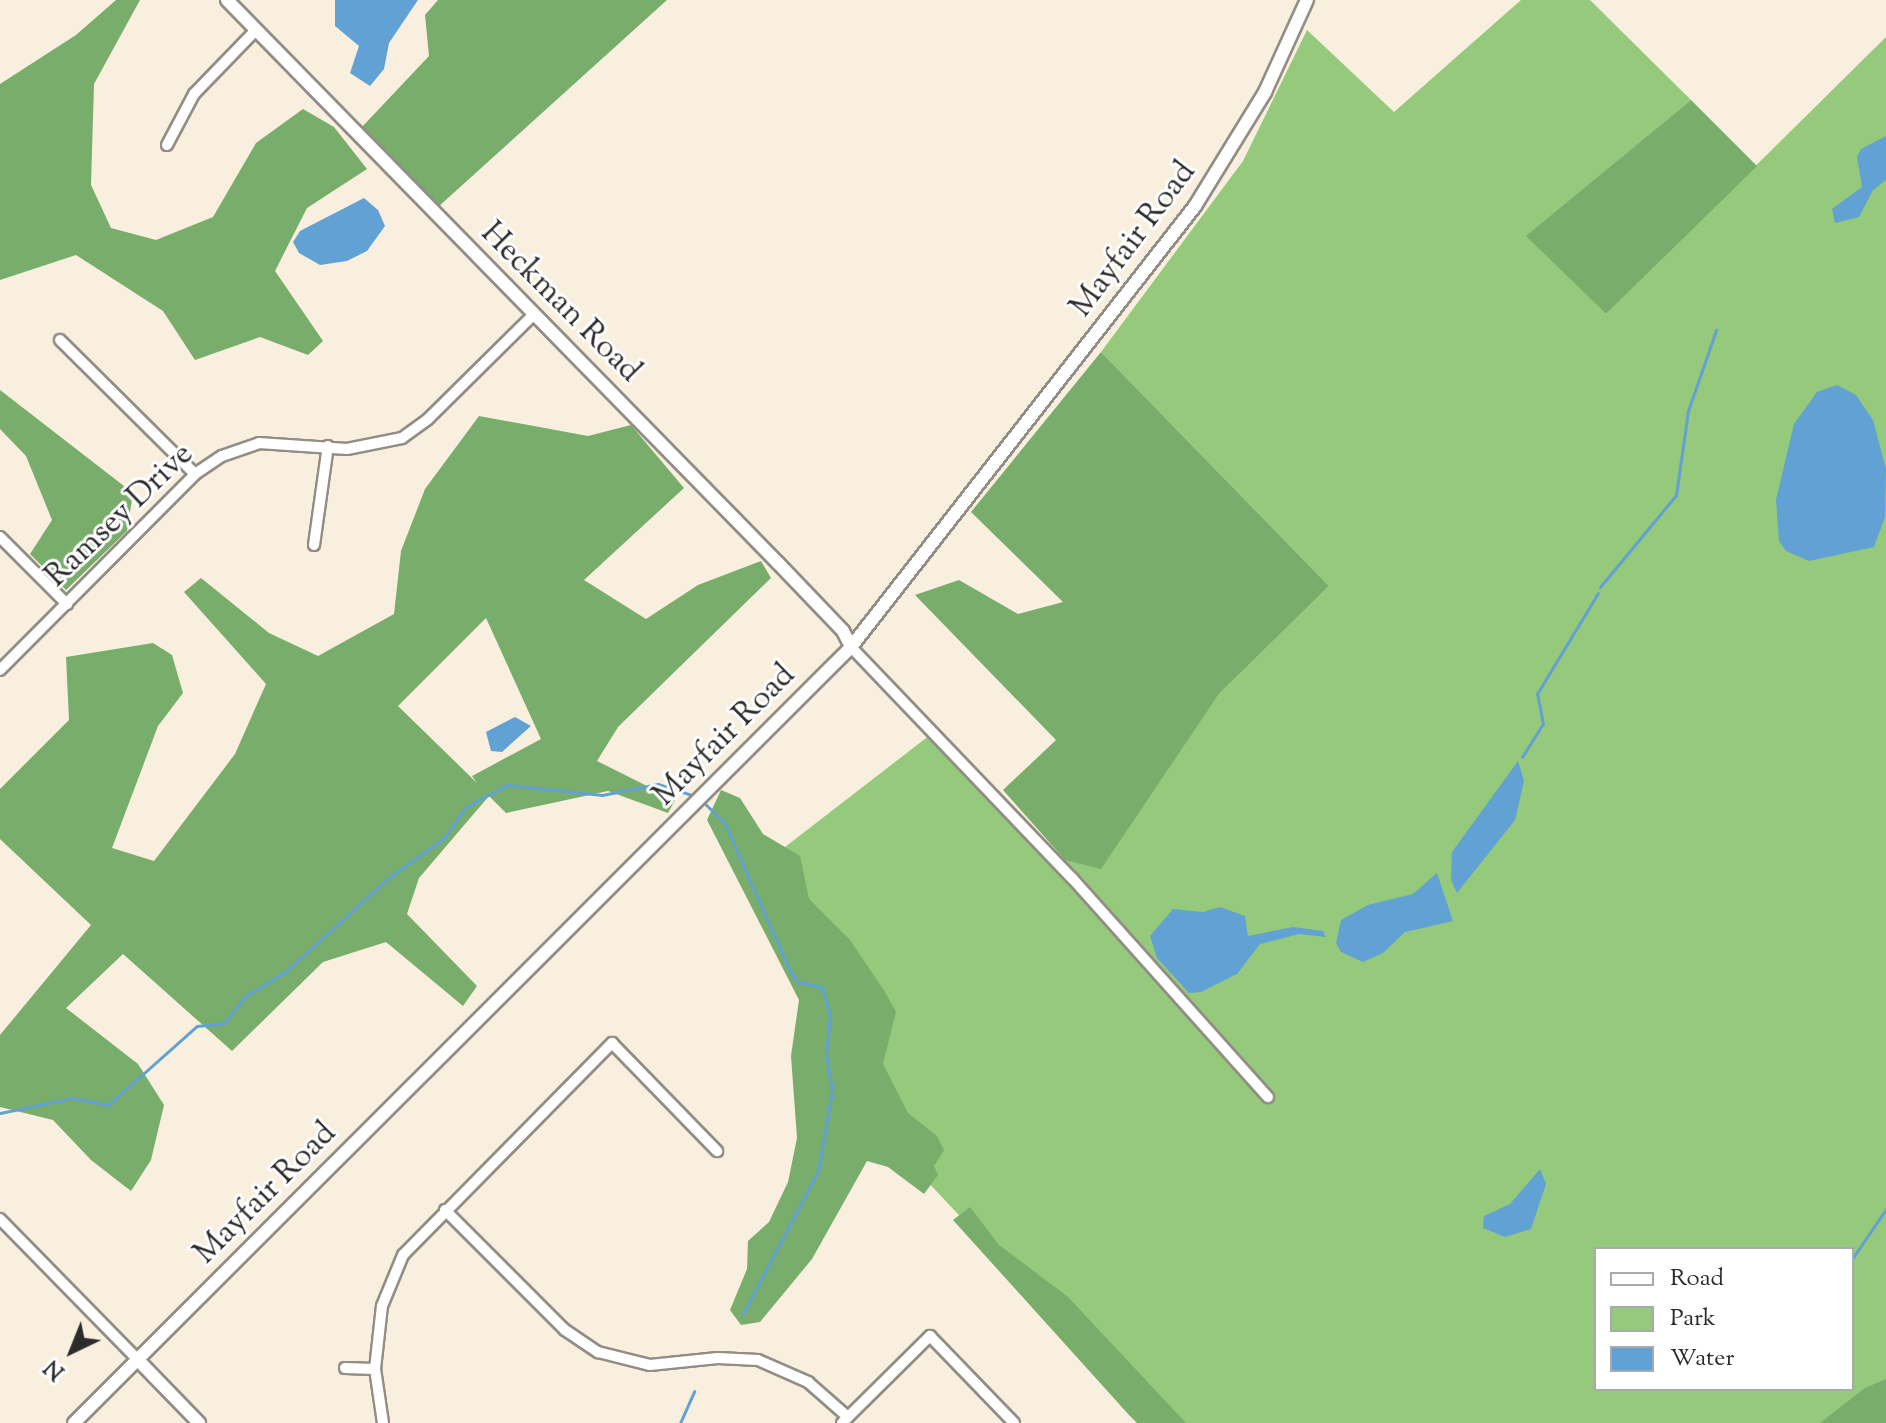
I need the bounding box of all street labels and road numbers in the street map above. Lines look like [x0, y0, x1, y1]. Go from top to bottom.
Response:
street label: Mayfair Road [1063, 155, 1205, 325]
street label: Heckman Road [472, 215, 648, 391]
street label: Ramsey Drive [38, 436, 202, 596]
street label: Mayfair Road [646, 657, 804, 815]
street label: Mayfair Road [187, 1115, 345, 1273]

